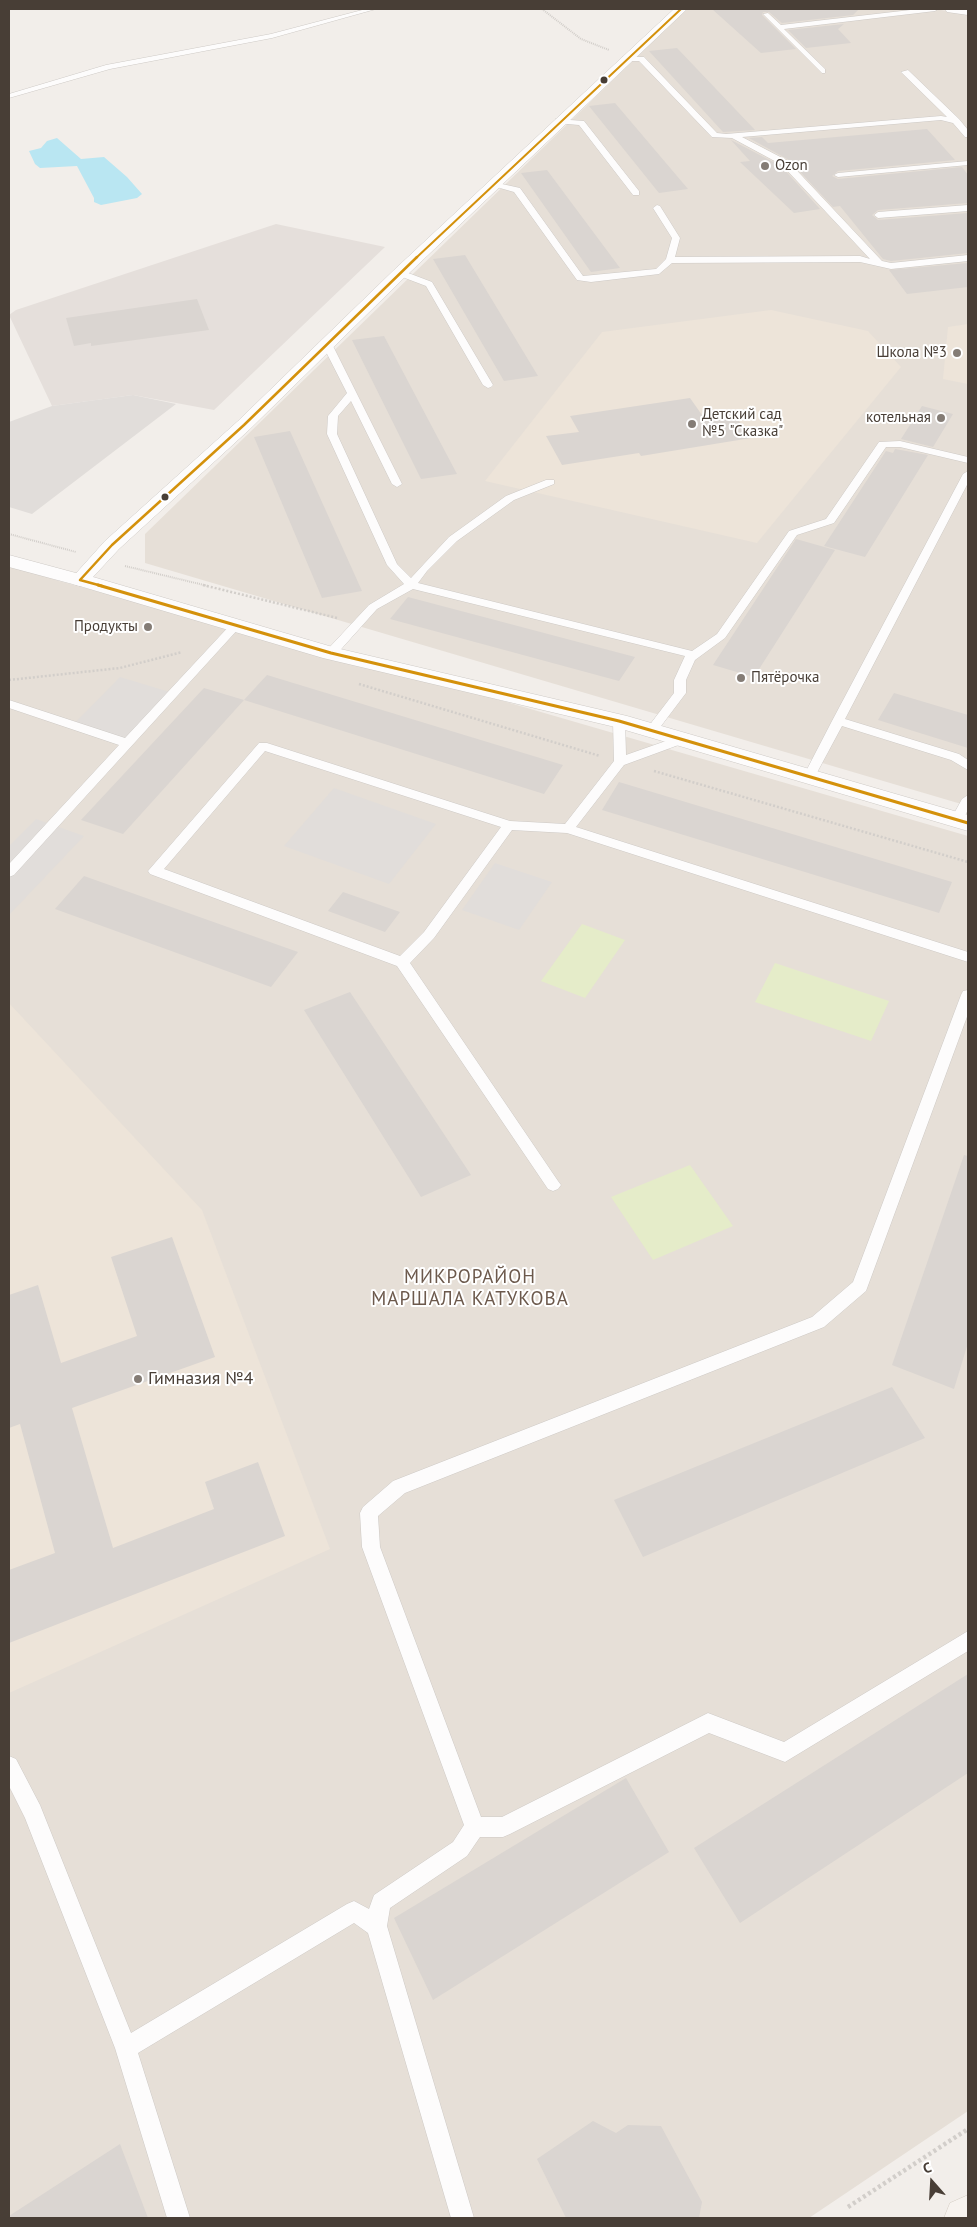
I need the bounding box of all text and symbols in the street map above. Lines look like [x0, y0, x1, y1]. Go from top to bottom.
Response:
unlabelled marker [599, 75, 609, 85]
place label: Ozon [775, 157, 808, 175]
marker: Ozon [759, 160, 771, 172]
place label: Школа №3 [876, 344, 947, 362]
marker: Школа №3 [951, 347, 963, 359]
place label: Детский сад №5 "Сказка" [702, 406, 783, 441]
place label: котельная [866, 409, 931, 427]
marker: котельная [935, 412, 947, 424]
marker: Детский сад №5 "Сказка" [686, 418, 698, 430]
unlabelled marker [160, 492, 170, 502]
place label: Продукты [74, 618, 138, 636]
marker: Продукты [142, 621, 154, 633]
place label: Пятёрочка [751, 669, 819, 687]
marker: Пятёрочка [735, 672, 747, 684]
district label: МИКРОРАЙОН МАРШАЛА КАТУКОВА [369, 1267, 571, 1311]
place label: Гимназия №4 [148, 1368, 253, 1390]
marker: Гимназия №4 [132, 1373, 144, 1385]
north arrow [907, 2157, 957, 2207]
text: С [920, 2158, 934, 2178]

